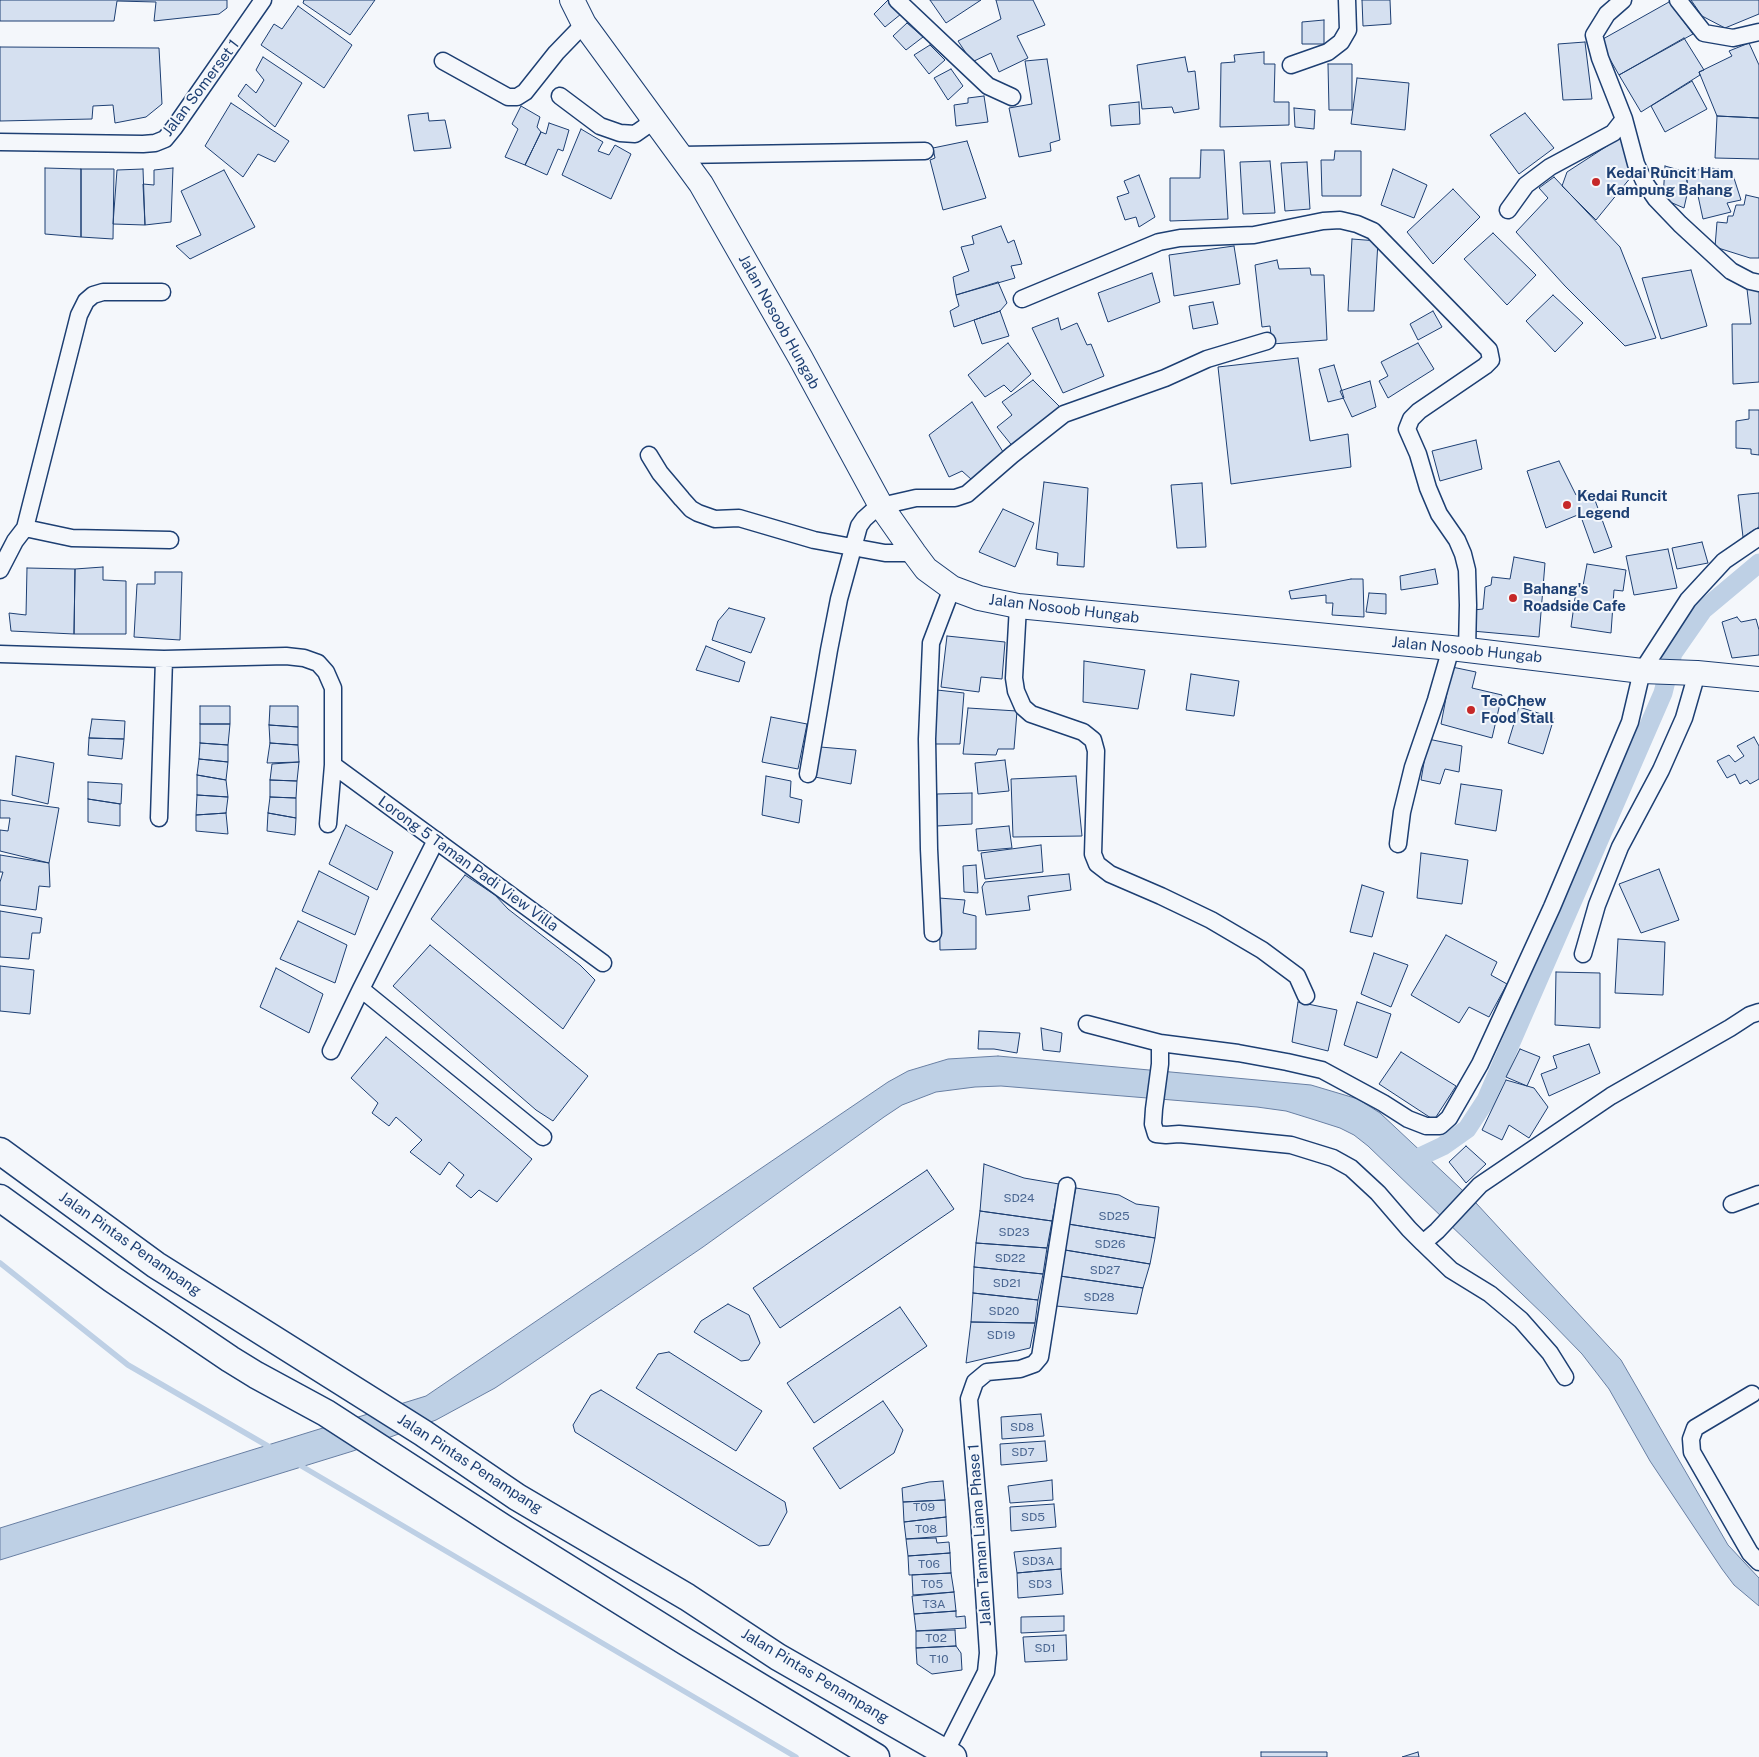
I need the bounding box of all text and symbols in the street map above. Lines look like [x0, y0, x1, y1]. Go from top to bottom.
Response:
street label: Jalan Somerset 1 [159, 36, 243, 140]
place label: Kedai Runcit Ham Kampung Bahang [1606, 164, 1733, 199]
marker: Kedai Runcit Ham Kampung Bahang [1590, 176, 1602, 188]
street label: Jalan Nosoob Hungab [734, 251, 824, 393]
place label: Kedai Runcit Legend [1577, 487, 1668, 522]
marker: Kedai Runcit Legend [1561, 499, 1573, 511]
place label: Bahang's Roadside Cafe [1523, 580, 1626, 615]
street label: Jalan Nosoob Hungab [988, 591, 1140, 627]
marker: Bahang's Roadside Cafe [1507, 592, 1519, 604]
street label: Jalan Nosoob Hungab [1391, 633, 1543, 667]
place label: TeoChew Food Stall [1481, 692, 1554, 727]
marker: TeoChew Food Stall [1465, 704, 1477, 716]
street label: Lorong 5 Taman Padi View Villa [374, 793, 562, 935]
street label: Jalan Pintas Penampang [56, 1188, 204, 1300]
house number: SD24 [1003, 1191, 1035, 1205]
house number: SD25 [1098, 1209, 1130, 1223]
house number: SD23 [998, 1225, 1030, 1239]
house number: SD26 [1095, 1237, 1125, 1251]
house number: SD22 [995, 1251, 1025, 1265]
house number: SD27 [1090, 1263, 1120, 1277]
house number: SD21 [993, 1276, 1021, 1290]
house number: SD28 [1083, 1290, 1115, 1304]
house number: SD20 [989, 1304, 1019, 1318]
house number: SD19 [987, 1328, 1015, 1342]
street label: Jalan Pintas Penampang [394, 1410, 546, 1518]
house number: SD8 [1010, 1420, 1034, 1434]
street label: Jalan Taman Liana Phase 1 [965, 1443, 995, 1627]
house number: SD7 [1011, 1445, 1035, 1459]
house number: T09 [913, 1500, 935, 1514]
house number: SD5 [1021, 1510, 1045, 1524]
house number: T08 [915, 1522, 937, 1536]
house number: SD3A [1022, 1554, 1054, 1568]
house number: T06 [918, 1557, 940, 1571]
house number: T05 [921, 1577, 943, 1591]
house number: SD3 [1028, 1577, 1052, 1591]
house number: T3A [922, 1597, 946, 1611]
street label: Jalan Pintas Penampang [738, 1625, 892, 1727]
house number: T02 [925, 1631, 947, 1645]
house number: SD1 [1034, 1641, 1056, 1655]
house number: T10 [929, 1652, 949, 1666]

